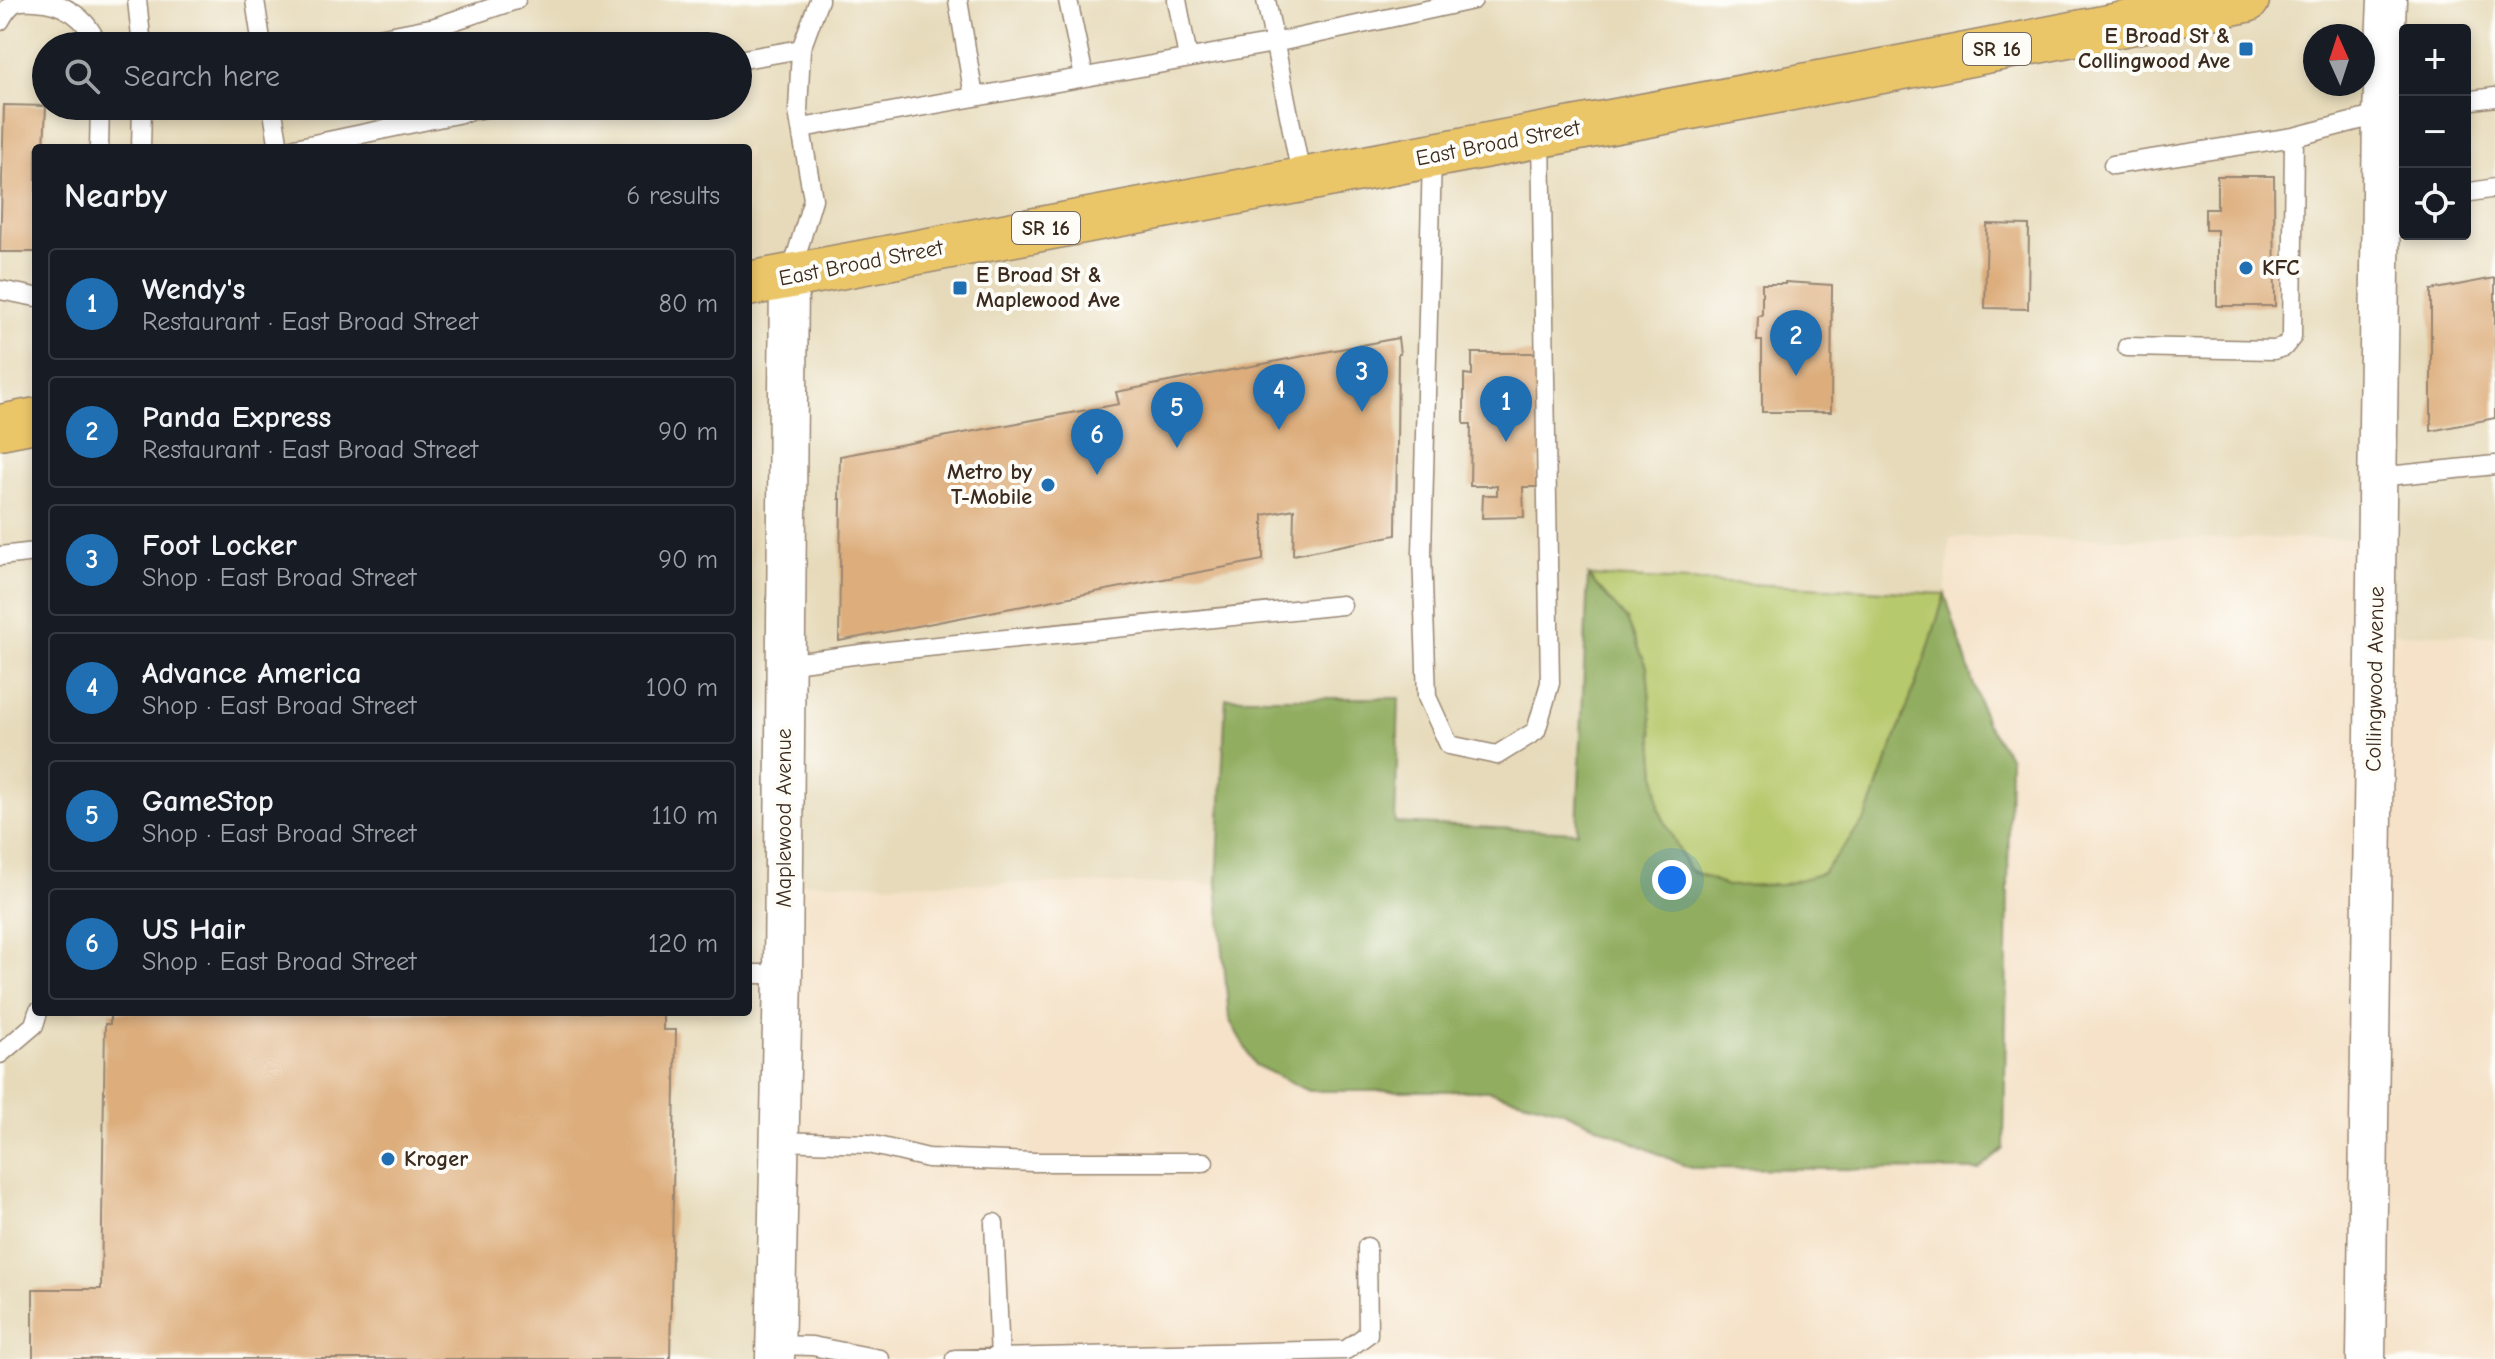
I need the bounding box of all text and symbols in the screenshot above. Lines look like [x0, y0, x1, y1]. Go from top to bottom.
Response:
place label: E Broad St & Collingwood Ave [2078, 23, 2230, 74]
north arrow [2303, 24, 2375, 96]
map controls [2399, 24, 2471, 240]
button: + [2399, 24, 2471, 96]
search box [32, 32, 752, 120]
road number: SR 16 [1963, 33, 2031, 65]
marker: E Broad St & Collingwood Ave [2237, 40, 2255, 58]
icon: search [60, 54, 104, 98]
text: Search here [124, 59, 280, 94]
button: − [2399, 96, 2471, 168]
street label: East Broad Street [1414, 114, 1583, 172]
button: locate [2399, 168, 2471, 240]
text: Nearby [64, 176, 167, 216]
text: 6 results [626, 181, 720, 211]
road number: SR 16 [1012, 212, 1080, 244]
street label: East Broad Street [777, 234, 946, 292]
place label: KFC [2262, 255, 2300, 281]
marker: KFC [2237, 259, 2255, 277]
place label: E Broad St & Maplewood Ave [976, 262, 1120, 313]
text: Wendy's [142, 272, 245, 307]
marker: E Broad St & Maplewood Ave [951, 279, 969, 297]
text: 1 [87, 289, 97, 319]
text: 80 m [659, 289, 718, 319]
text: Restaurant · East Broad Street [142, 307, 478, 337]
pin: 2 [1770, 310, 1822, 376]
pin: 3 [1336, 346, 1388, 412]
pin: 4 [1253, 364, 1305, 430]
pin: 1 [1480, 376, 1532, 442]
pin: 5 [1151, 382, 1203, 448]
text: Panda Express [142, 400, 331, 435]
pin: 6 [1071, 409, 1123, 475]
text: 2 [86, 417, 98, 447]
text: 90 m [658, 417, 718, 447]
text: Restaurant · East Broad Street [142, 435, 478, 465]
place label: Metro by T-Mobile [947, 459, 1033, 510]
marker: Metro by T-Mobile [1039, 476, 1057, 494]
text: Foot Locker [142, 528, 297, 563]
text: 3 [86, 545, 98, 575]
text: 90 m [658, 545, 718, 575]
text: Shop · East Broad Street [142, 563, 417, 593]
street label: Collingwood Avenue [2360, 586, 2390, 772]
text: Advance America [142, 656, 361, 691]
text: 4 [86, 673, 98, 703]
text: 100 m [646, 673, 718, 703]
text: Shop · East Broad Street [142, 691, 417, 721]
street label: Maplewood Avenue [771, 728, 797, 908]
text: GameStop [142, 784, 274, 819]
text: 5 [85, 801, 99, 831]
text: 110 m [651, 801, 718, 831]
text: Shop · East Broad Street [142, 819, 417, 849]
your location [1652, 860, 1692, 900]
text: US Hair [142, 912, 245, 947]
text: 6 [85, 929, 99, 959]
text: 120 m [648, 929, 718, 959]
text: Shop · East Broad Street [142, 947, 417, 977]
place label: Kroger [404, 1146, 468, 1172]
marker: Kroger [379, 1150, 397, 1168]

